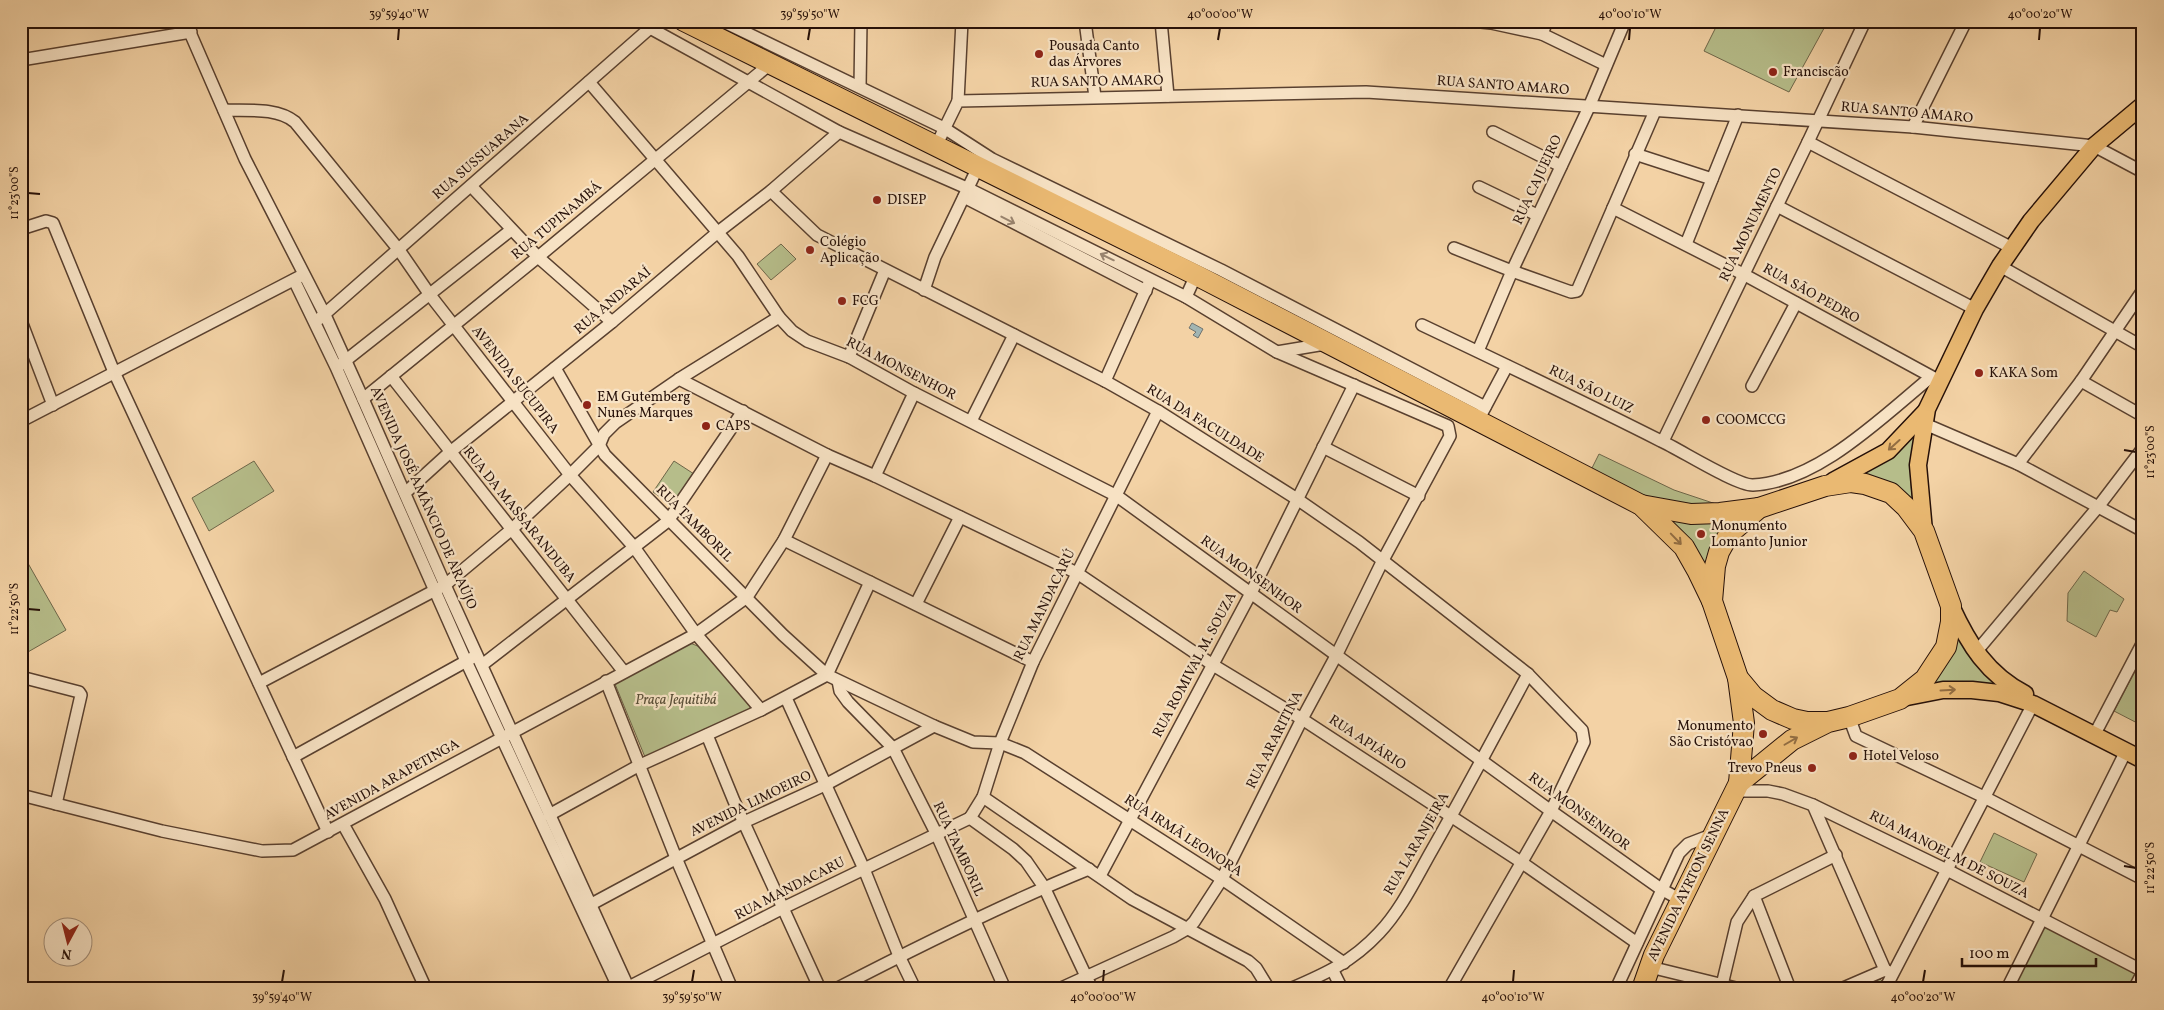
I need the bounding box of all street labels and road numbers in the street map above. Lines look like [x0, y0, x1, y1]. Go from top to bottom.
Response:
street label: RUA SANTO AMARO [1030, 71, 1164, 93]
street label: RUA SANTO AMARO [1436, 72, 1570, 100]
street label: RUA SANTO AMARO [1840, 98, 1974, 128]
street label: RUA SUSSUARANA [429, 110, 533, 204]
street label: RUA CAJUEIRO [1509, 132, 1567, 228]
street label: RUA MONUMENTO [1715, 165, 1787, 285]
street label: RUA TUPINAMBÁ [508, 177, 606, 264]
street label: RUA SÃO PEDRO [1759, 260, 1863, 328]
street label: RUA ANDARAÍ [570, 263, 656, 339]
street label: AVENIDA SUCUPIRA [467, 322, 563, 438]
street label: RUA MONSENHOR [842, 333, 960, 405]
street label: RUA SÃO LUIZ [1545, 361, 1637, 419]
street label: RUA DA FACULDADE [1143, 380, 1267, 468]
street label: AVENIDA JOSÉ AMÂNCIO DE ARAÚJO [365, 383, 482, 613]
street label: RUA DA MASSARANDUBA [458, 443, 580, 587]
street label: RUA TAMBORIL [651, 481, 737, 567]
street label: RUA MONSENHOR [1196, 532, 1306, 619]
street label: RUA MANDACARÚ [1009, 546, 1080, 664]
street label: RUA ROMIVAL M. SOUZA [1148, 589, 1242, 741]
street label: RUA ARARITINA [1242, 688, 1308, 792]
street label: RUA APIÁRIO [1325, 711, 1409, 775]
street label: AVENIDA ARAPETINGA [321, 735, 463, 825]
street label: AVENIDA LIMOEIRO [687, 766, 815, 842]
street label: RUA MONSENHOR [1524, 769, 1634, 856]
street label: RUA LARANJEIRA [1380, 789, 1454, 899]
street label: RUA IRMÃ LEONORA [1120, 790, 1246, 882]
street label: RUA TAMBORIL [928, 799, 988, 899]
street label: AVENIDA AYRTON SENNA [1644, 805, 1734, 965]
street label: RUA MANOEL M DE SOUZA [1866, 806, 2032, 904]
street label: RUA MANDACARU [731, 853, 849, 925]

